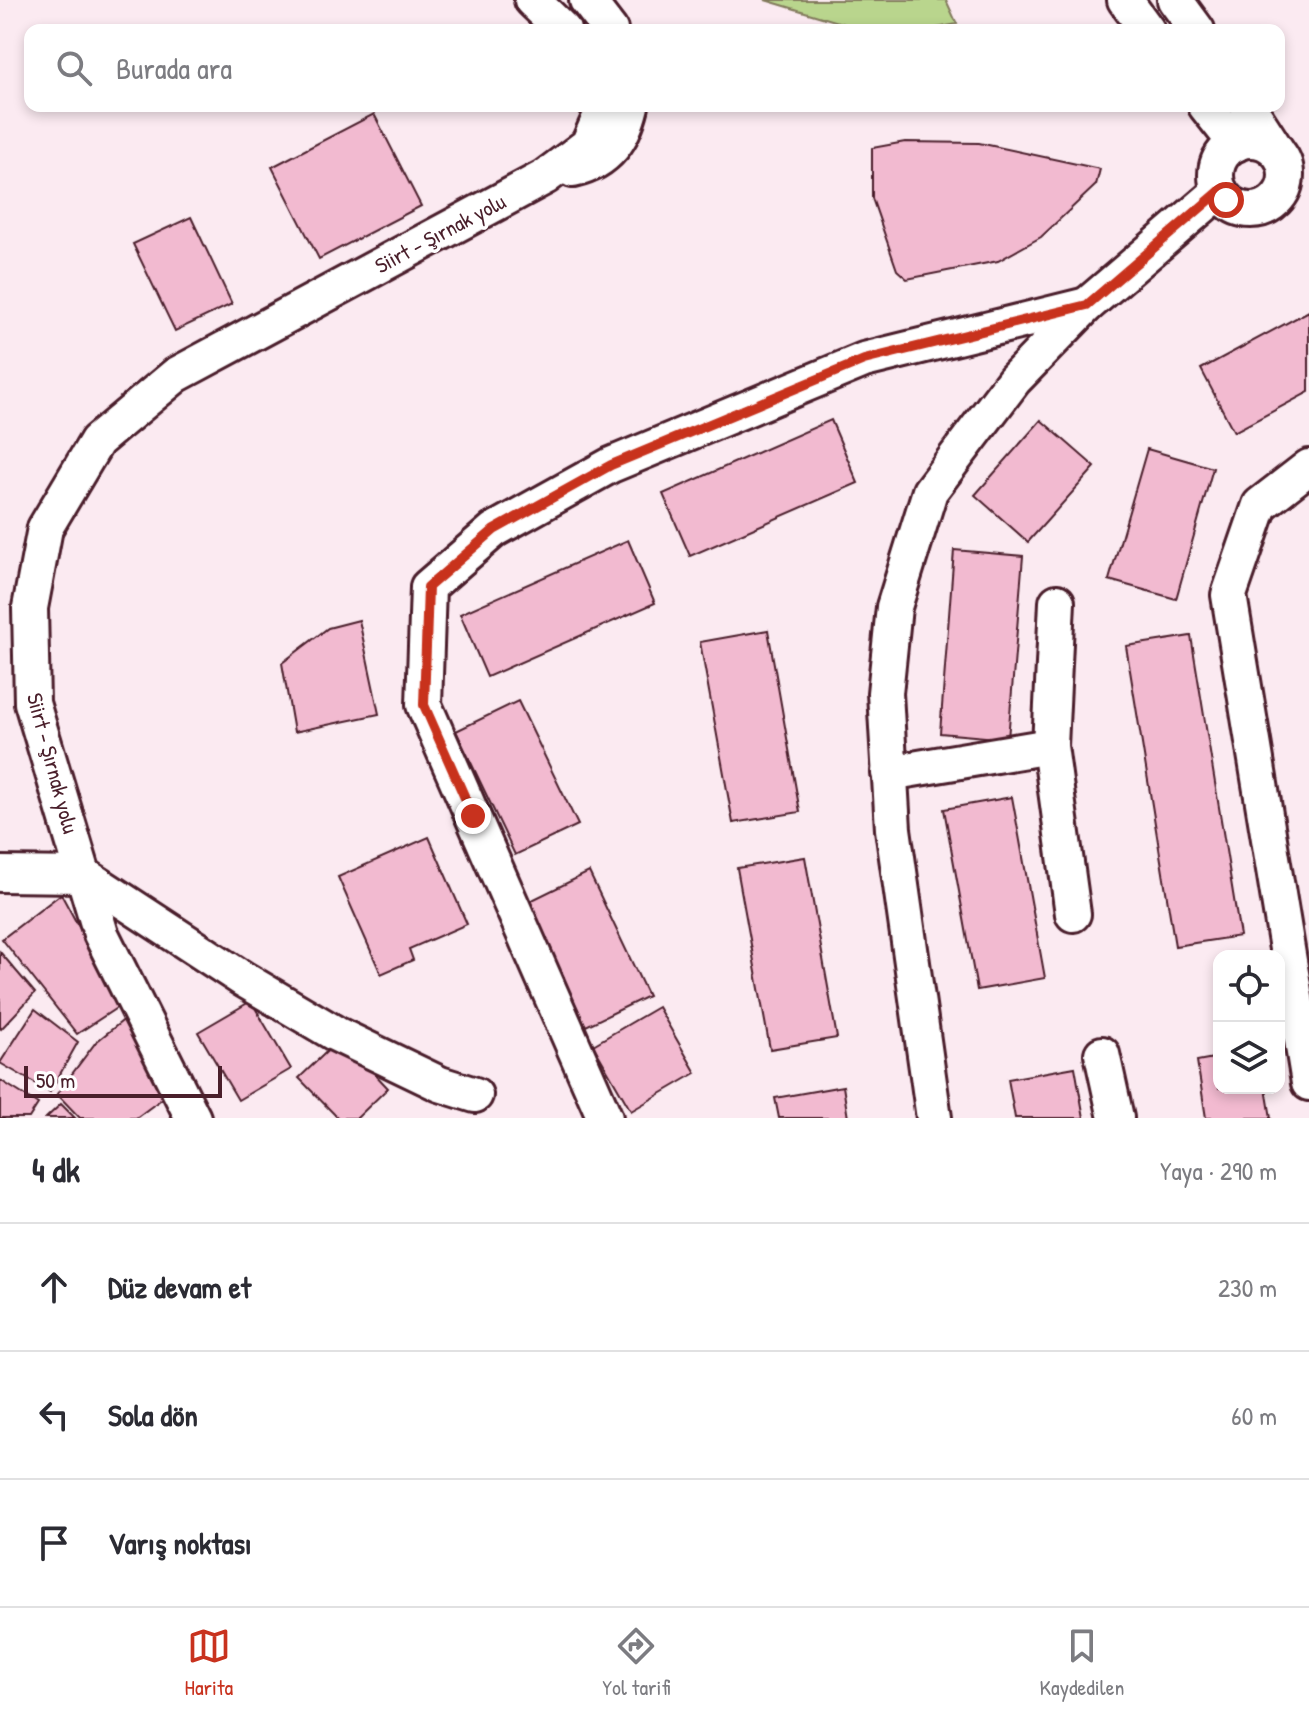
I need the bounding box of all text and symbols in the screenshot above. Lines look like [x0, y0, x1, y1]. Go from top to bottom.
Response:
search box [24, 24, 1285, 112]
icon: search [52, 46, 96, 90]
text: Burada ara [116, 48, 232, 88]
route start [1208, 182, 1244, 218]
street label: Siirt - Şırnak yolu [369, 186, 511, 280]
street label: Siirt - Şırnak yolu [20, 690, 86, 837]
route end [455, 798, 491, 834]
map controls [1213, 950, 1285, 1094]
button: locate [1213, 950, 1285, 1022]
button: layers [1213, 1022, 1285, 1094]
scale bar [24, 1062, 222, 1098]
text: 50 m [36, 1065, 75, 1095]
text: 4 dk [32, 1147, 80, 1193]
text: Yaya · 290 m [1160, 1153, 1277, 1188]
icon: ahead [32, 1265, 76, 1309]
text: Düz devam et [108, 1267, 251, 1307]
text: 230 m [1218, 1270, 1277, 1305]
icon: left [32, 1393, 76, 1437]
text: Sola dön [108, 1395, 198, 1435]
text: 60 m [1231, 1398, 1277, 1433]
icon: arrive [32, 1521, 76, 1565]
text: Varış noktası [108, 1523, 252, 1563]
tab: Harita [185, 1624, 233, 1702]
tab: Yol tarifi [602, 1624, 670, 1702]
tab: Kaydedilen [1040, 1624, 1124, 1702]

